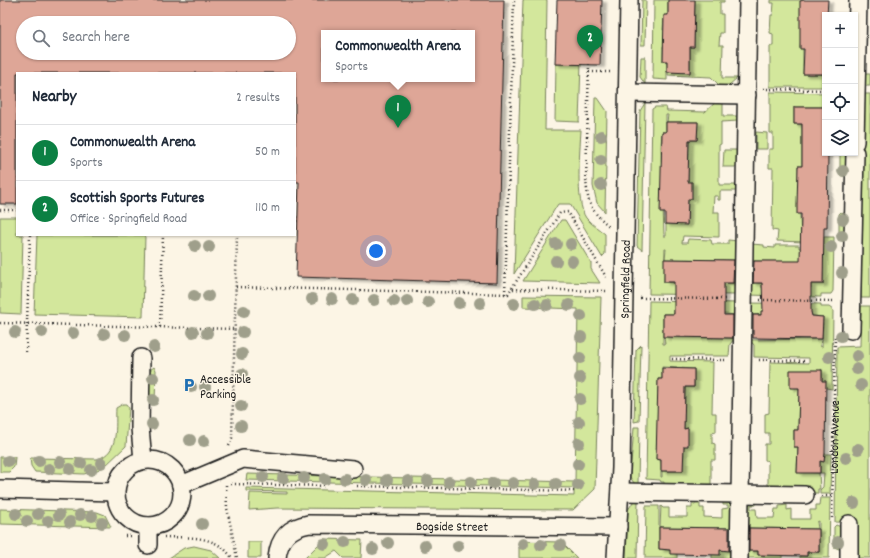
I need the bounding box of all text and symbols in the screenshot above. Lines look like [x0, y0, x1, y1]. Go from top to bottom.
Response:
map controls [822, 12, 858, 156]
button: + [822, 12, 858, 48]
search box [16, 16, 296, 60]
pin: 2 [577, 25, 603, 58]
icon: search [30, 27, 52, 49]
text: Search here [62, 27, 130, 49]
popup [321, 30, 475, 82]
text: Commonwealth Arena [335, 36, 461, 58]
button: − [822, 48, 858, 84]
text: Sports [335, 58, 368, 77]
button: locate [822, 84, 858, 120]
text: Nearby [32, 86, 76, 110]
text: 2 results [236, 89, 280, 108]
pin: 1 [385, 95, 411, 128]
button: layers [822, 120, 858, 156]
text: Commonwealth Arena [70, 132, 195, 154]
text: 1 [44, 143, 46, 162]
text: 50 m [255, 143, 280, 162]
text: Sports [70, 154, 103, 173]
text: Scottish Sports Futures [70, 188, 204, 210]
text: 2 [42, 199, 48, 218]
text: 110 m [255, 199, 280, 218]
text: Office · Springfield Road [70, 210, 187, 229]
street label: Springfield Road [617, 240, 637, 319]
your location [366, 241, 386, 261]
place label: Accessible Parking [200, 371, 251, 405]
parking icon: Accessible Parking [181, 377, 197, 393]
street label: London Avenue [826, 400, 846, 474]
street label: Bogside Street [416, 518, 488, 538]

